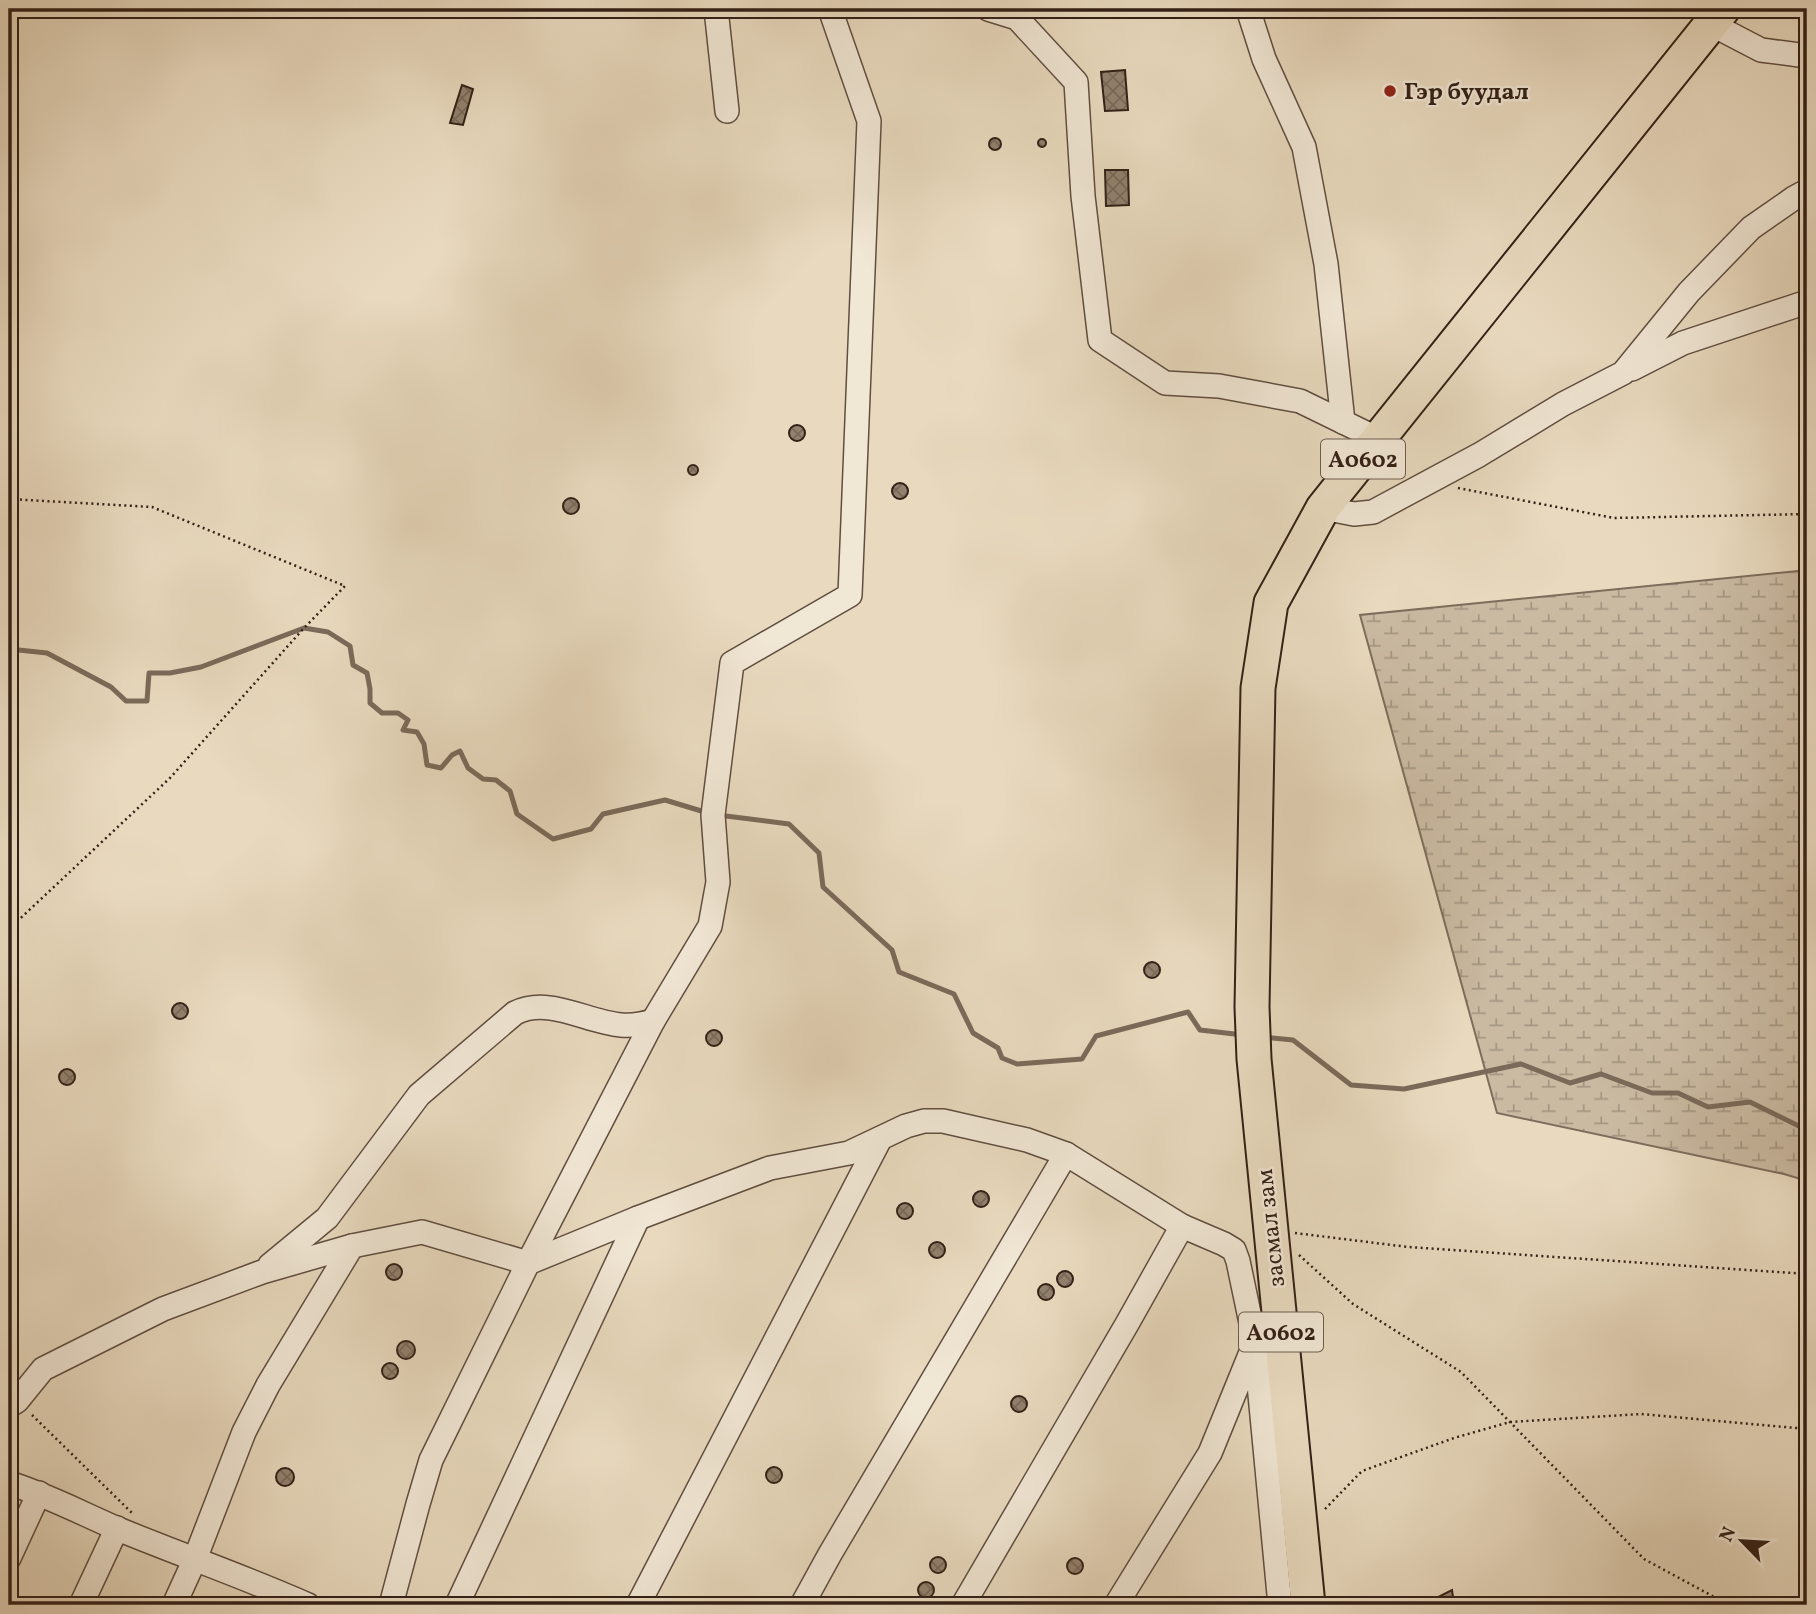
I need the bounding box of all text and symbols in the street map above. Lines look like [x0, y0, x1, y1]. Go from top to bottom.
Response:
place label: Гэр буудал [1404, 76, 1529, 110]
marker: Гэр буудал [1382, 83, 1398, 99]
road number: A0602 [1321, 440, 1405, 478]
street label: засмал зам [1249, 1167, 1295, 1288]
road number: A0602 [1239, 1312, 1323, 1352]
north arrow [1708, 1506, 1778, 1576]
text: N [1714, 1523, 1743, 1546]

